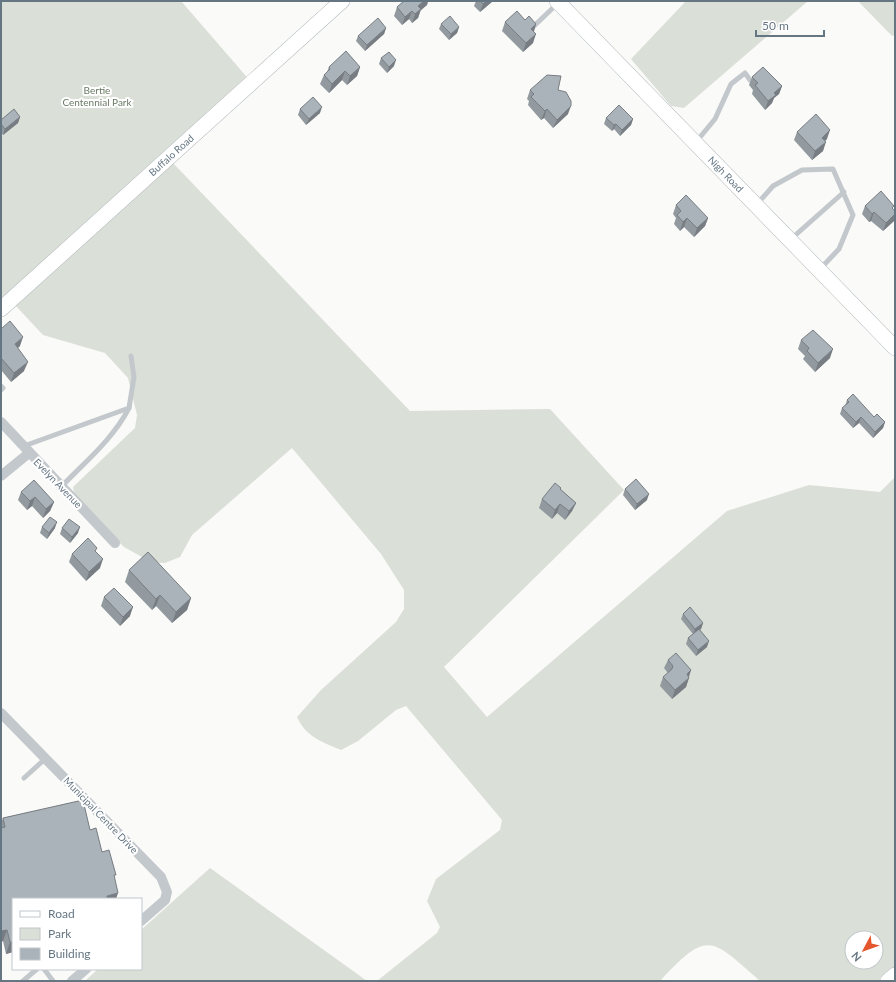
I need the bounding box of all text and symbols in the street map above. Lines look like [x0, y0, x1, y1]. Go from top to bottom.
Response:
scale bar [756, 12, 824, 38]
text: 50 m [762, 18, 789, 33]
park label: Bertie Centennial Park [62, 84, 133, 108]
street label: Buffalo Road [146, 132, 196, 178]
street label: Nigh Road [706, 153, 746, 195]
street label: Evelyn Avenue [31, 456, 85, 510]
street label: Municipal Centre Drive [61, 774, 141, 856]
legend [12, 898, 142, 970]
text: Road [48, 906, 75, 921]
text: Park [48, 926, 72, 941]
north arrow [844, 930, 884, 970]
text: Building [48, 946, 91, 961]
text: N [848, 949, 864, 964]

